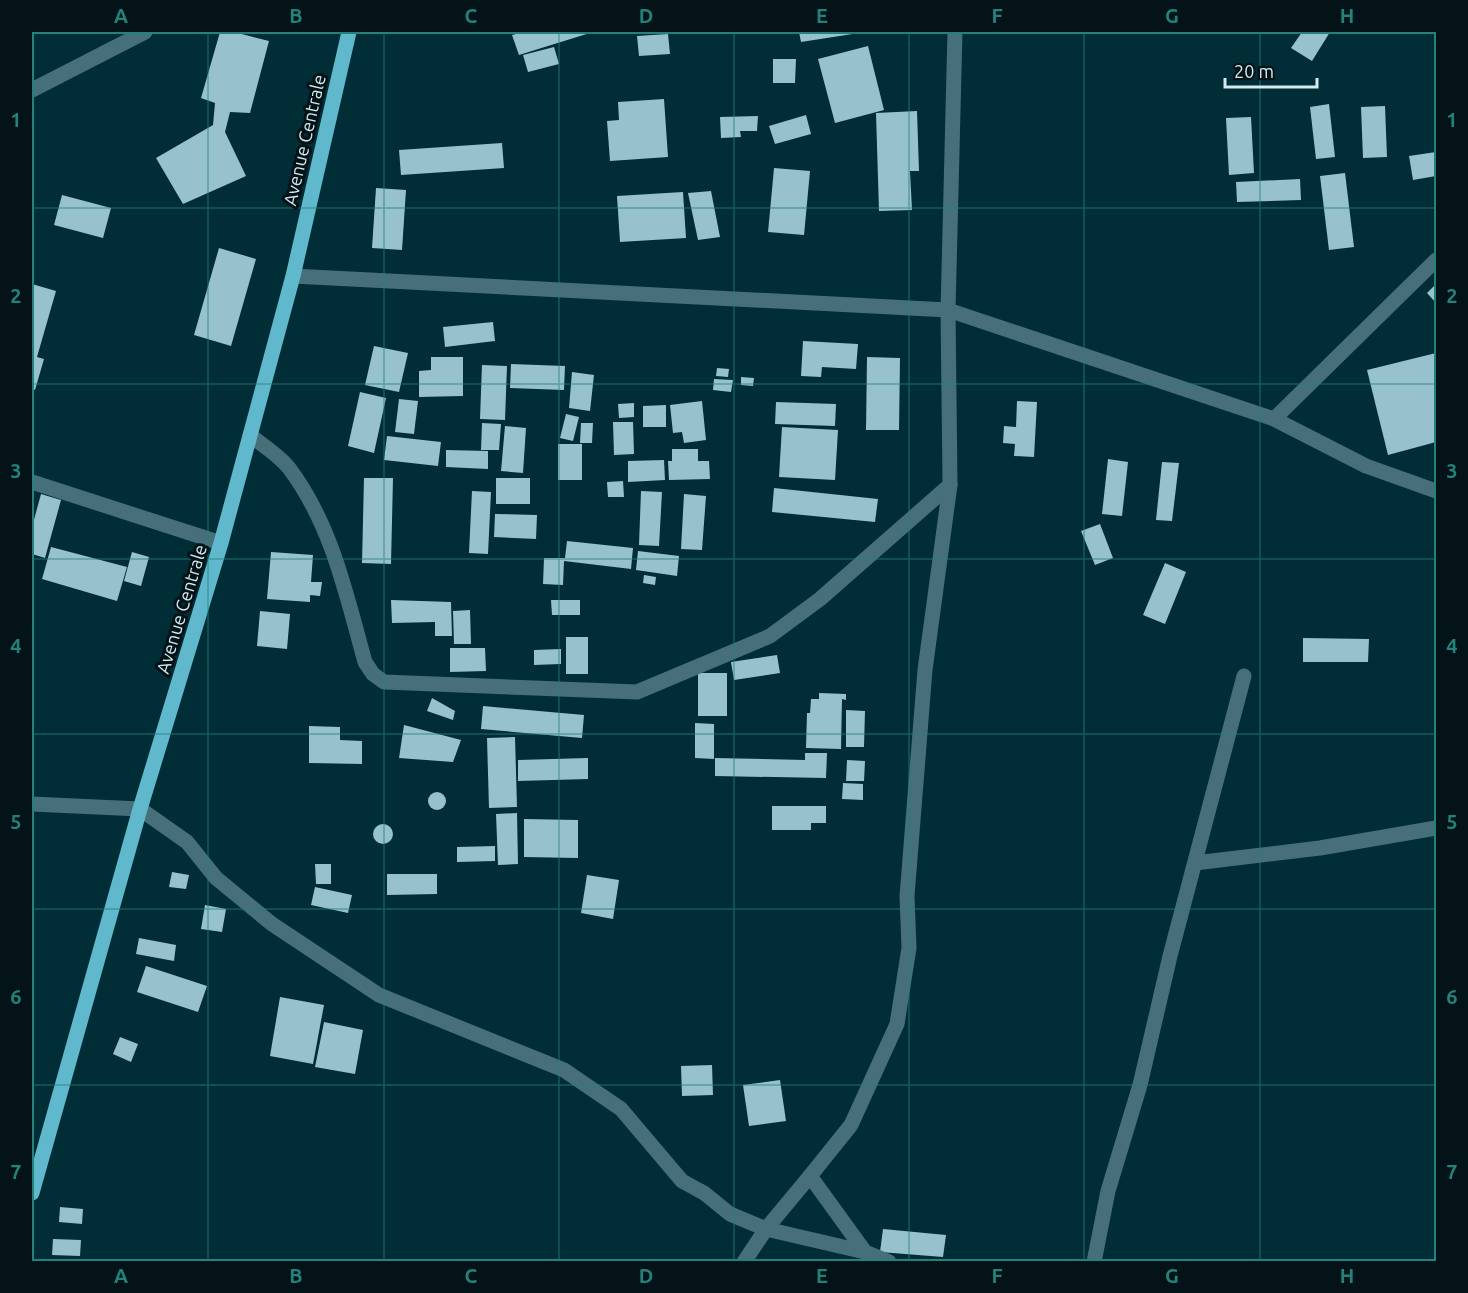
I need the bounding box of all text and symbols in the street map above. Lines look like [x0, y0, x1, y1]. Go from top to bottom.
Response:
text: A [114, 4, 128, 27]
text: B [289, 4, 303, 27]
text: C [465, 4, 478, 27]
text: D [639, 4, 653, 27]
text: E [816, 4, 828, 27]
text: F [991, 4, 1003, 27]
text: G [1165, 4, 1179, 27]
text: H [1340, 4, 1354, 27]
scale bar [1225, 51, 1316, 89]
text: 20 m [1234, 61, 1274, 81]
street label: Avenue Centrale [279, 73, 329, 207]
text: 1 [10, 108, 22, 131]
text: 1 [1446, 108, 1458, 131]
text: 2 [10, 284, 22, 307]
text: 2 [1446, 284, 1458, 307]
text: 3 [10, 459, 22, 482]
text: 3 [1446, 459, 1458, 482]
street label: Avenue Centrale [152, 542, 210, 676]
text: 4 [10, 634, 22, 657]
text: 4 [1446, 634, 1458, 657]
text: 5 [10, 810, 22, 833]
text: 5 [1446, 810, 1458, 833]
text: 6 [10, 985, 22, 1008]
text: 6 [1446, 985, 1458, 1008]
text: 7 [10, 1160, 22, 1183]
text: 7 [1446, 1160, 1458, 1183]
text: A [114, 1264, 128, 1287]
text: B [289, 1264, 303, 1287]
text: C [465, 1264, 478, 1287]
text: D [639, 1264, 653, 1287]
text: E [816, 1264, 828, 1287]
text: F [991, 1264, 1003, 1287]
text: G [1165, 1264, 1179, 1287]
text: H [1340, 1264, 1354, 1287]

